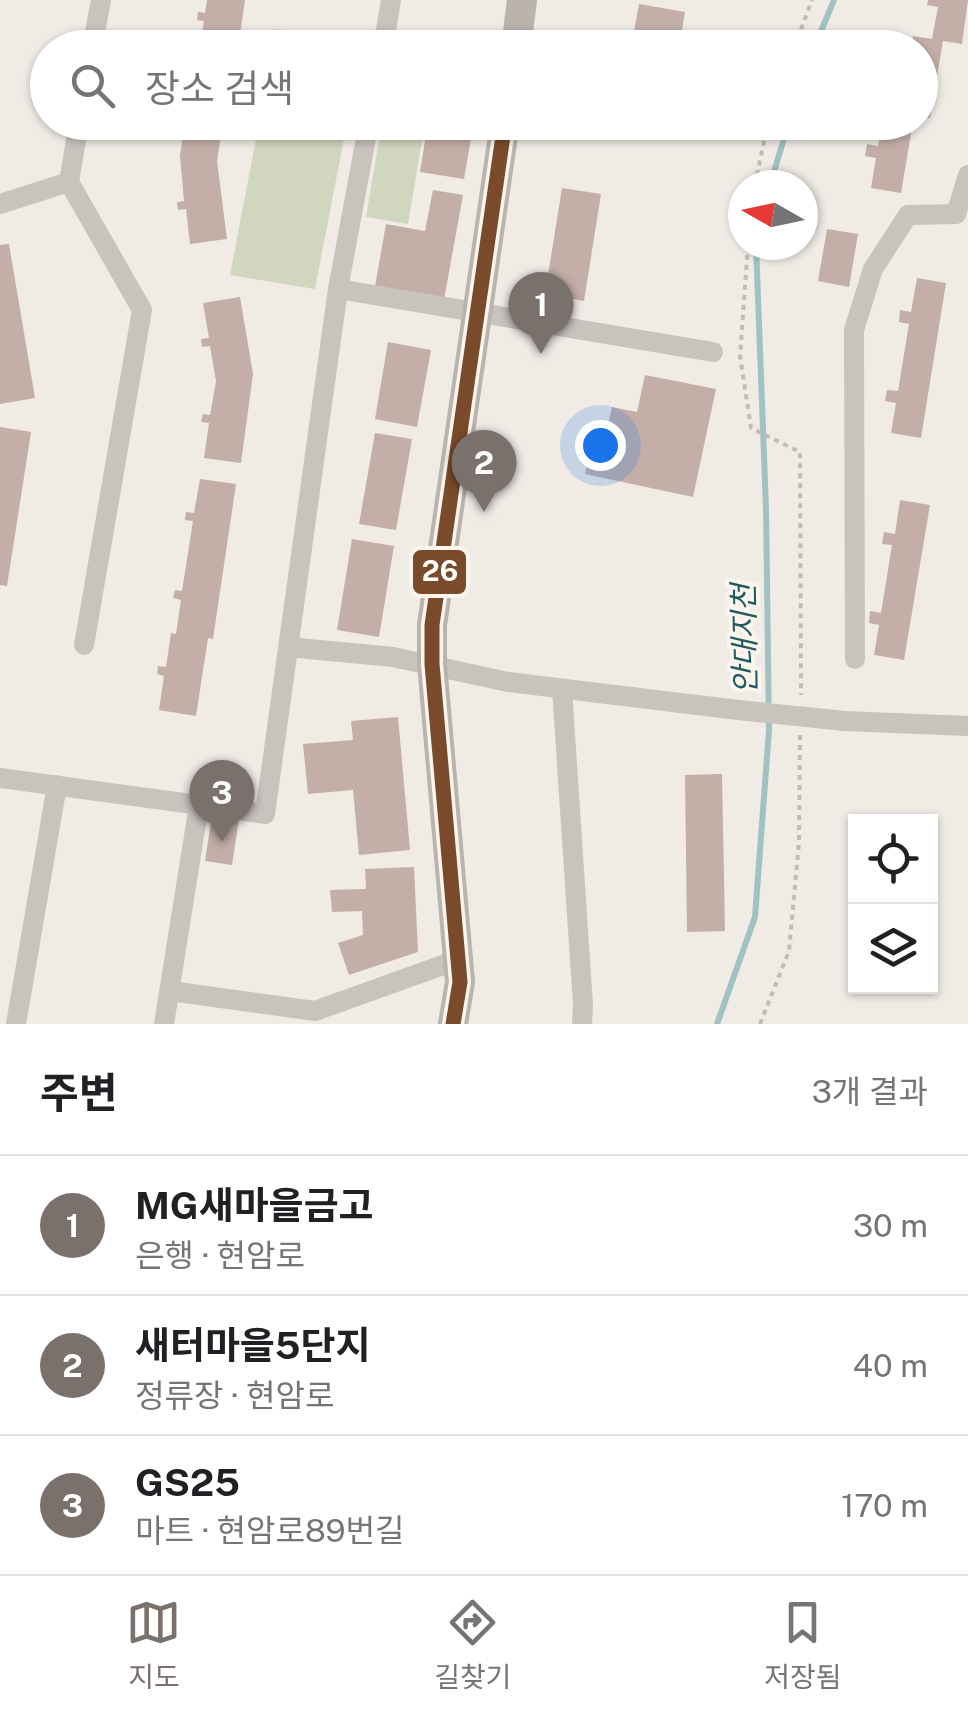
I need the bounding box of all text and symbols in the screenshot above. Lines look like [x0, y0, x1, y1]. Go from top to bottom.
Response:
search box [30, 30, 938, 140]
icon: search [65, 58, 120, 113]
text: 장소 검색 [145, 66, 294, 111]
north arrow [728, 170, 818, 260]
pin: 1 [508, 272, 574, 354]
your location [575, 420, 626, 471]
pin: 2 [452, 430, 516, 512]
line badge: 26 [411, 548, 468, 596]
text: 26 [422, 554, 458, 587]
water label: 안대지천 [725, 580, 763, 695]
pin: 3 [190, 760, 254, 842]
map controls [848, 814, 938, 994]
button: locate [848, 814, 938, 904]
button: layers [848, 904, 938, 994]
text: 주변 [40, 1068, 117, 1117]
text: 3개 결과 [812, 1073, 928, 1110]
text: MG새마을금고 [135, 1183, 374, 1228]
text: 1 [66, 1207, 79, 1244]
text: 30 m [853, 1207, 928, 1244]
text: 은행 · 현암로 [135, 1237, 305, 1274]
text: 새터마을5단지 [135, 1323, 370, 1368]
text: 2 [62, 1347, 83, 1384]
text: 40 m [853, 1347, 928, 1384]
text: 정류장 · 현암로 [135, 1377, 334, 1414]
text: GS25 [135, 1460, 240, 1505]
text: 3 [62, 1487, 83, 1524]
text: 170 m [841, 1487, 928, 1524]
text: 마트 · 현암로89번길 [135, 1512, 404, 1549]
tab: 지도 [126, 1595, 181, 1695]
tab: 길찾기 [434, 1595, 512, 1695]
tab: 저장됨 [764, 1595, 842, 1695]

